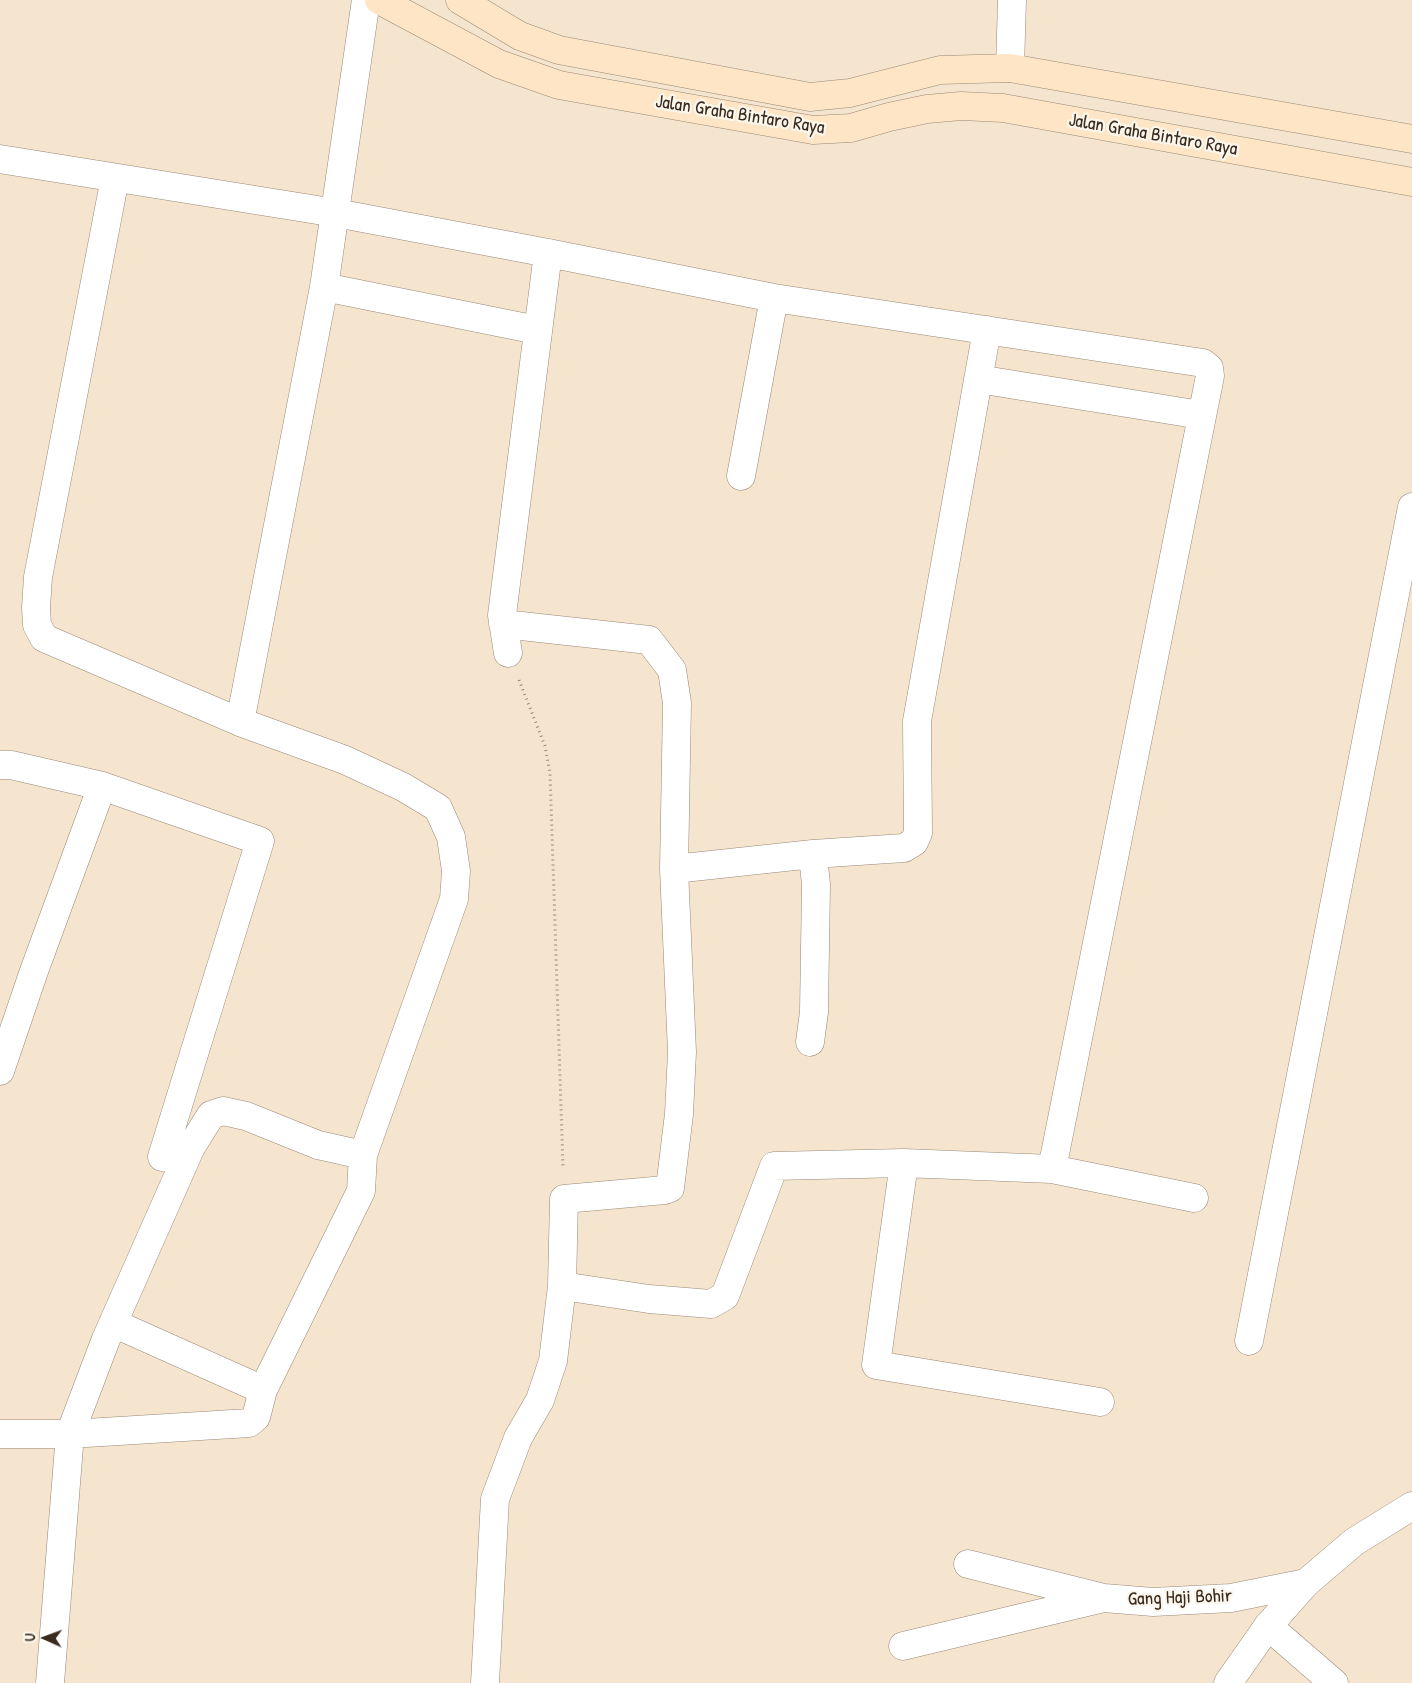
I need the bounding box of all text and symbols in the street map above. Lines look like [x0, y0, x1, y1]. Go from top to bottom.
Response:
street label: Jalan Graha Bintaro Raya [654, 90, 826, 140]
street label: Jalan Graha Bintaro Raya [1067, 109, 1239, 161]
street label: Gang Haji Bohir [1128, 1585, 1232, 1611]
north arrow [20, 1613, 70, 1663]
text: U [20, 1633, 39, 1642]

